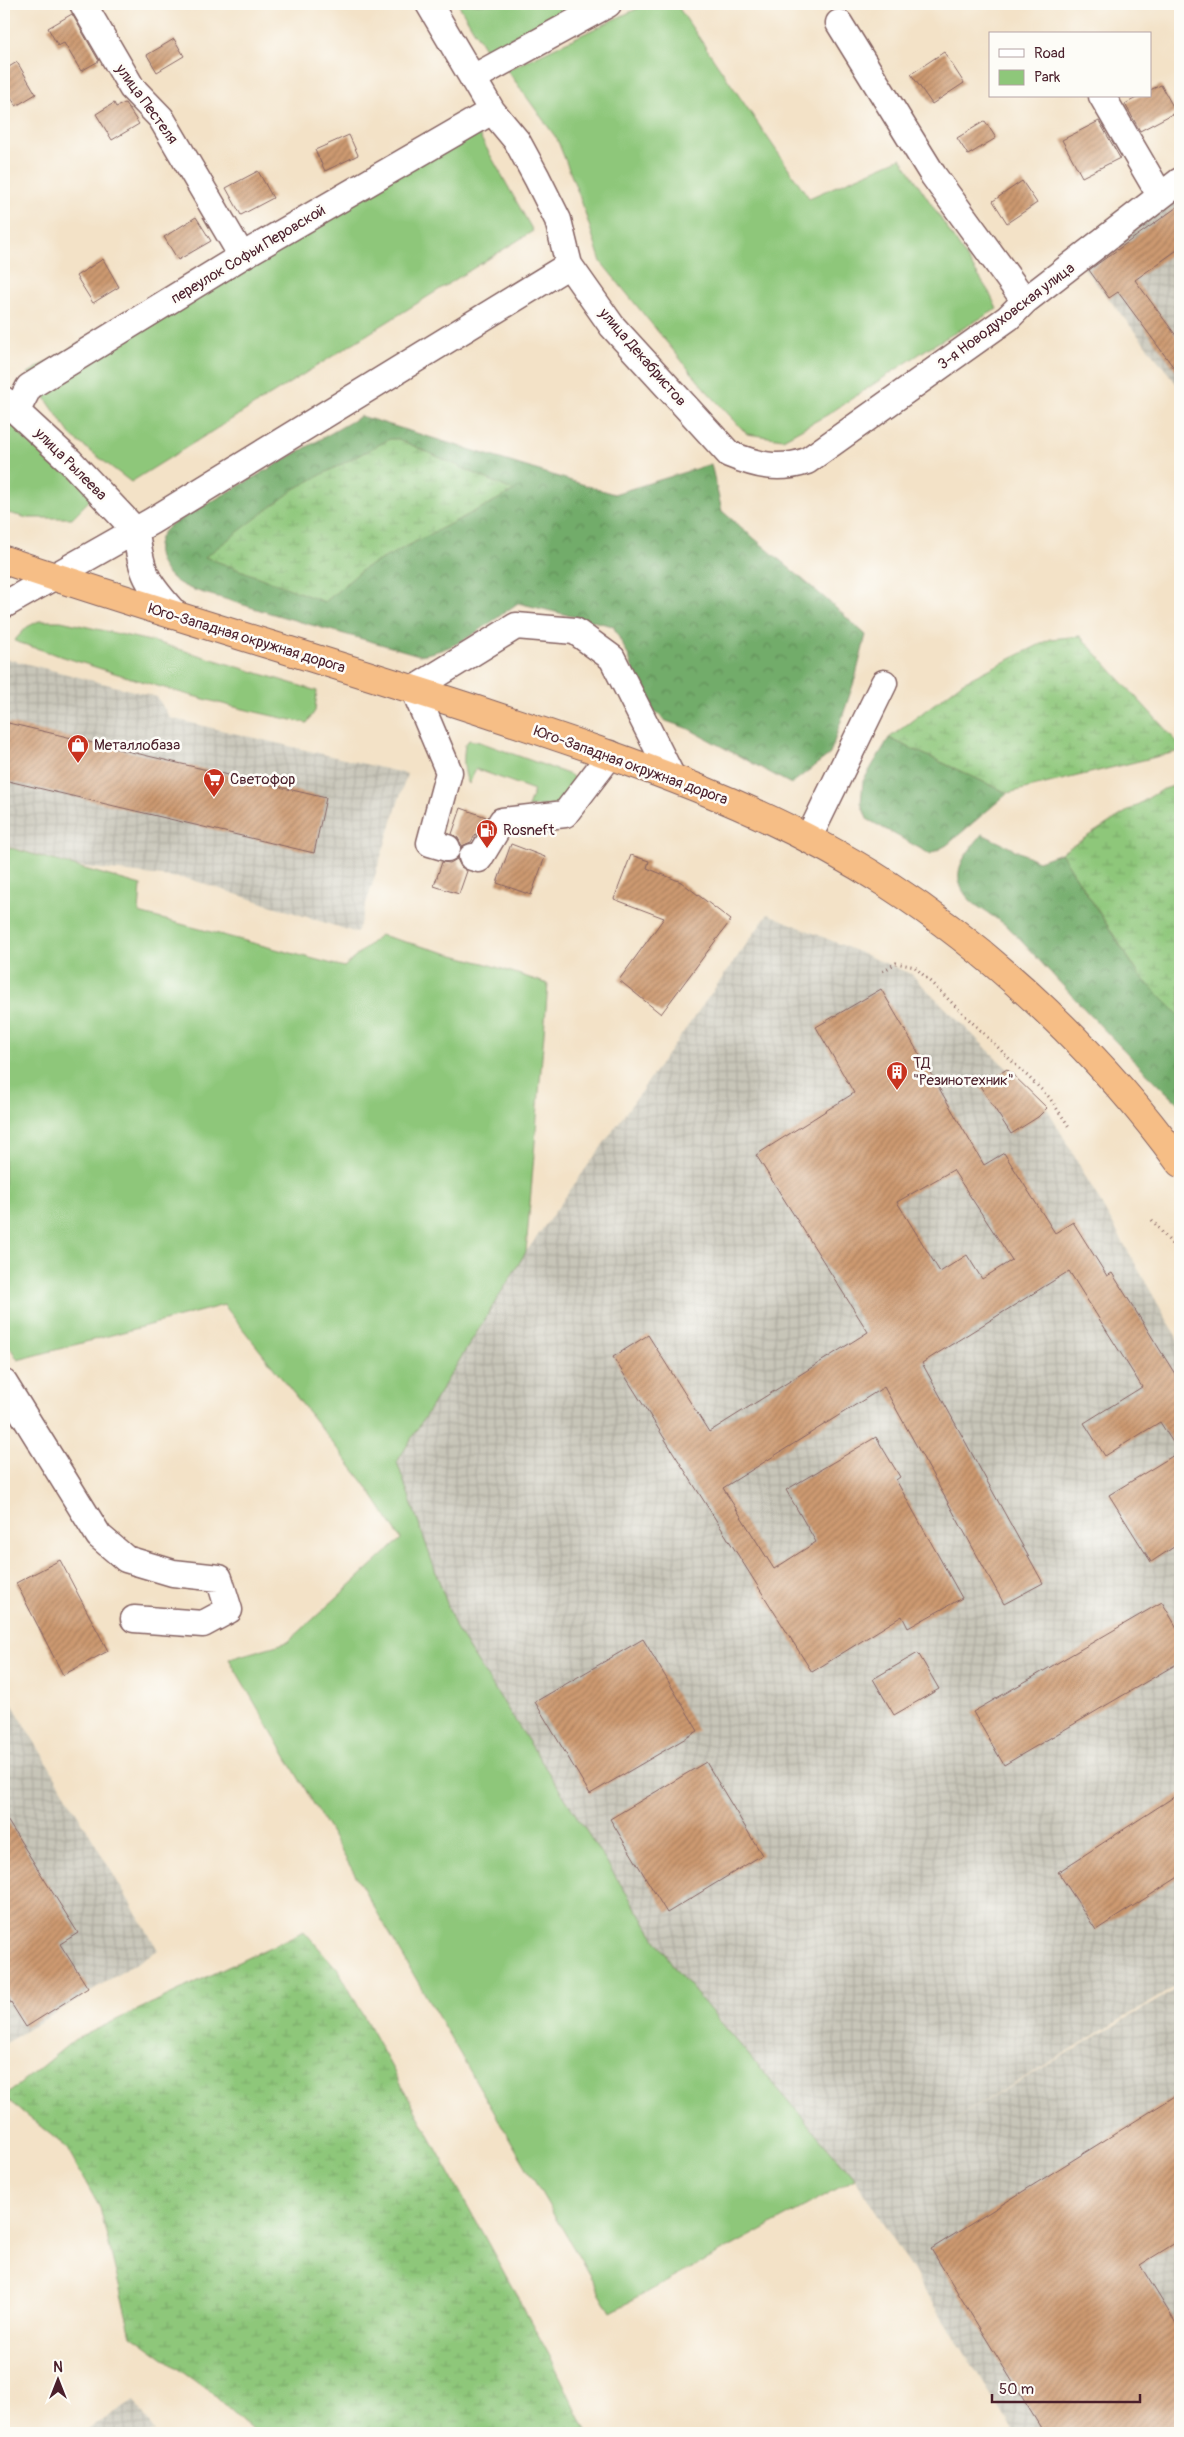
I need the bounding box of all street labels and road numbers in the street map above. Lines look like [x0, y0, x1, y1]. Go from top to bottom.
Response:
street label: улица Пестеля [111, 60, 182, 148]
street label: переулок Софьи Перовской [167, 201, 329, 308]
street label: 3-я Новодуховская улица [934, 259, 1078, 374]
street label: улица Декабристов [594, 304, 690, 410]
street label: улица Рылеева [30, 423, 111, 505]
street label: Юго-Западная окружная дорога [146, 599, 348, 678]
street label: Юго-Западная окружная дорога [531, 722, 730, 809]

